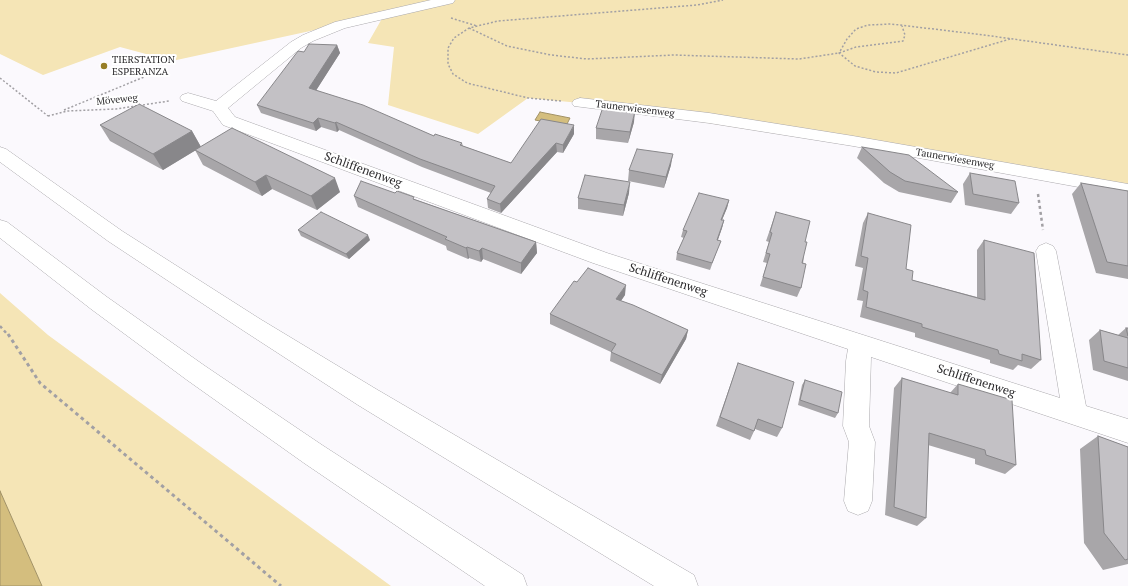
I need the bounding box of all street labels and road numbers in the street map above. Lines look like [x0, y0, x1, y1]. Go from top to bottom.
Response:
street label: Möveweg [96, 92, 138, 108]
street label: Taunerwiesenweg [595, 98, 675, 120]
street label: Taunerwiesenweg [915, 146, 995, 172]
street label: Schliffenenweg [322, 149, 404, 191]
street label: Schliffenenweg [627, 261, 709, 299]
street label: Schliffenenweg [935, 362, 1017, 400]

